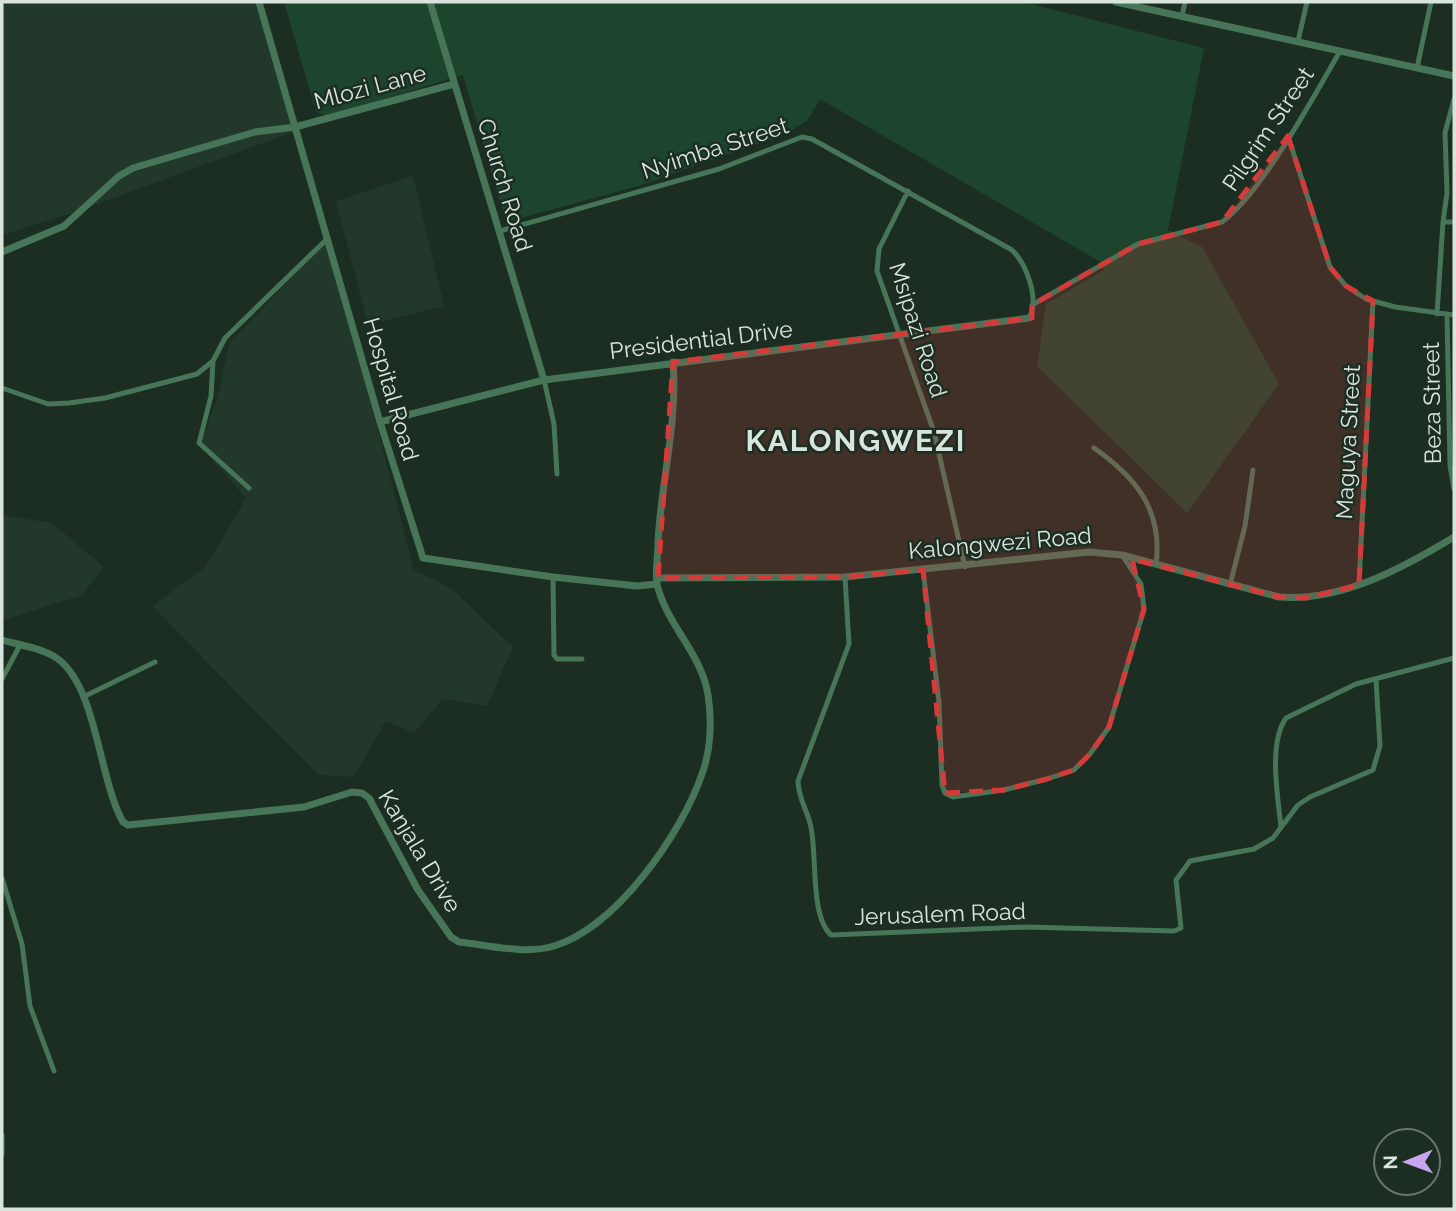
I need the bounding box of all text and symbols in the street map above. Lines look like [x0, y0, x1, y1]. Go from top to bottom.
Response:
street label: Mlozi Lane [311, 59, 429, 114]
street label: Pilgrim Street [1216, 61, 1319, 196]
street label: Nyimba Street [638, 111, 792, 184]
street label: Church Road [472, 115, 539, 255]
street label: Msipazi Road [884, 259, 953, 401]
street label: Hospital Road [358, 314, 425, 464]
street label: Presidential Drive [608, 315, 794, 364]
street label: Beza Street [1417, 341, 1446, 464]
street label: Maguya Street [1330, 364, 1365, 520]
district label: KALONGWEZI [746, 423, 966, 458]
street label: Kalongwezi Road [907, 521, 1093, 564]
street label: Kanjala Drive [373, 785, 468, 917]
street label: Jerusalem Road [854, 897, 1026, 930]
north arrow [1372, 1127, 1442, 1197]
text: N [1379, 1155, 1401, 1170]

